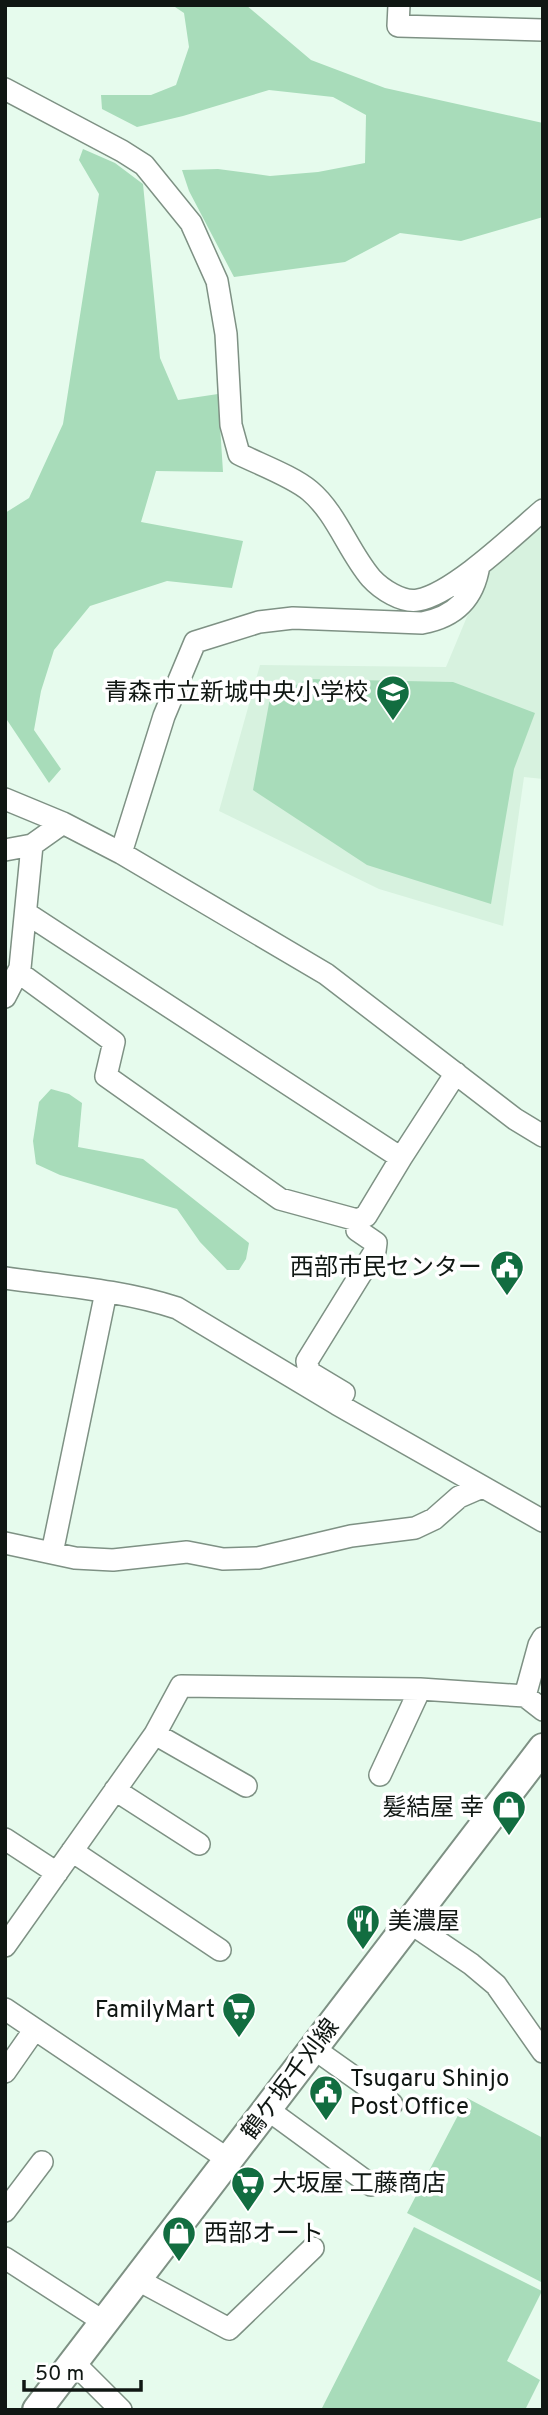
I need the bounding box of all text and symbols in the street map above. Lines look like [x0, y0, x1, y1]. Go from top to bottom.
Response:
school or university icon: 青森市立新城中央小学校 [374, 673, 412, 722]
place label: 青森市立新城中央小学校 [104, 679, 368, 709]
public building icon: 西部市民センター [488, 1248, 526, 1297]
place label: 西部市民センター [290, 1254, 482, 1284]
shop icon: 髪結屋 幸 [490, 1788, 528, 1837]
place label: 髪結屋 幸 [382, 1794, 484, 1824]
restaurant icon: 美濃屋 [344, 1902, 382, 1951]
place label: 美濃屋 [388, 1908, 460, 1938]
supermarket icon: FamilyMart [220, 1990, 258, 2039]
place label: FamilyMart [95, 1996, 215, 2026]
street label: 鶴ケ坂千刈線 [236, 2014, 347, 2147]
place label: Tsugaru Shinjo Post Office [350, 2065, 509, 2123]
public building icon: Tsugaru Shinjo Post Office [307, 2073, 345, 2122]
supermarket icon: 大坂屋 工藤商店 [229, 2164, 267, 2213]
place label: 大坂屋 工藤商店 [272, 2170, 446, 2200]
shop icon: 西部オート [160, 2214, 198, 2263]
place label: 西部オート [204, 2220, 324, 2250]
scale bar [24, 2348, 142, 2392]
text: 50 m [35, 2361, 84, 2388]

